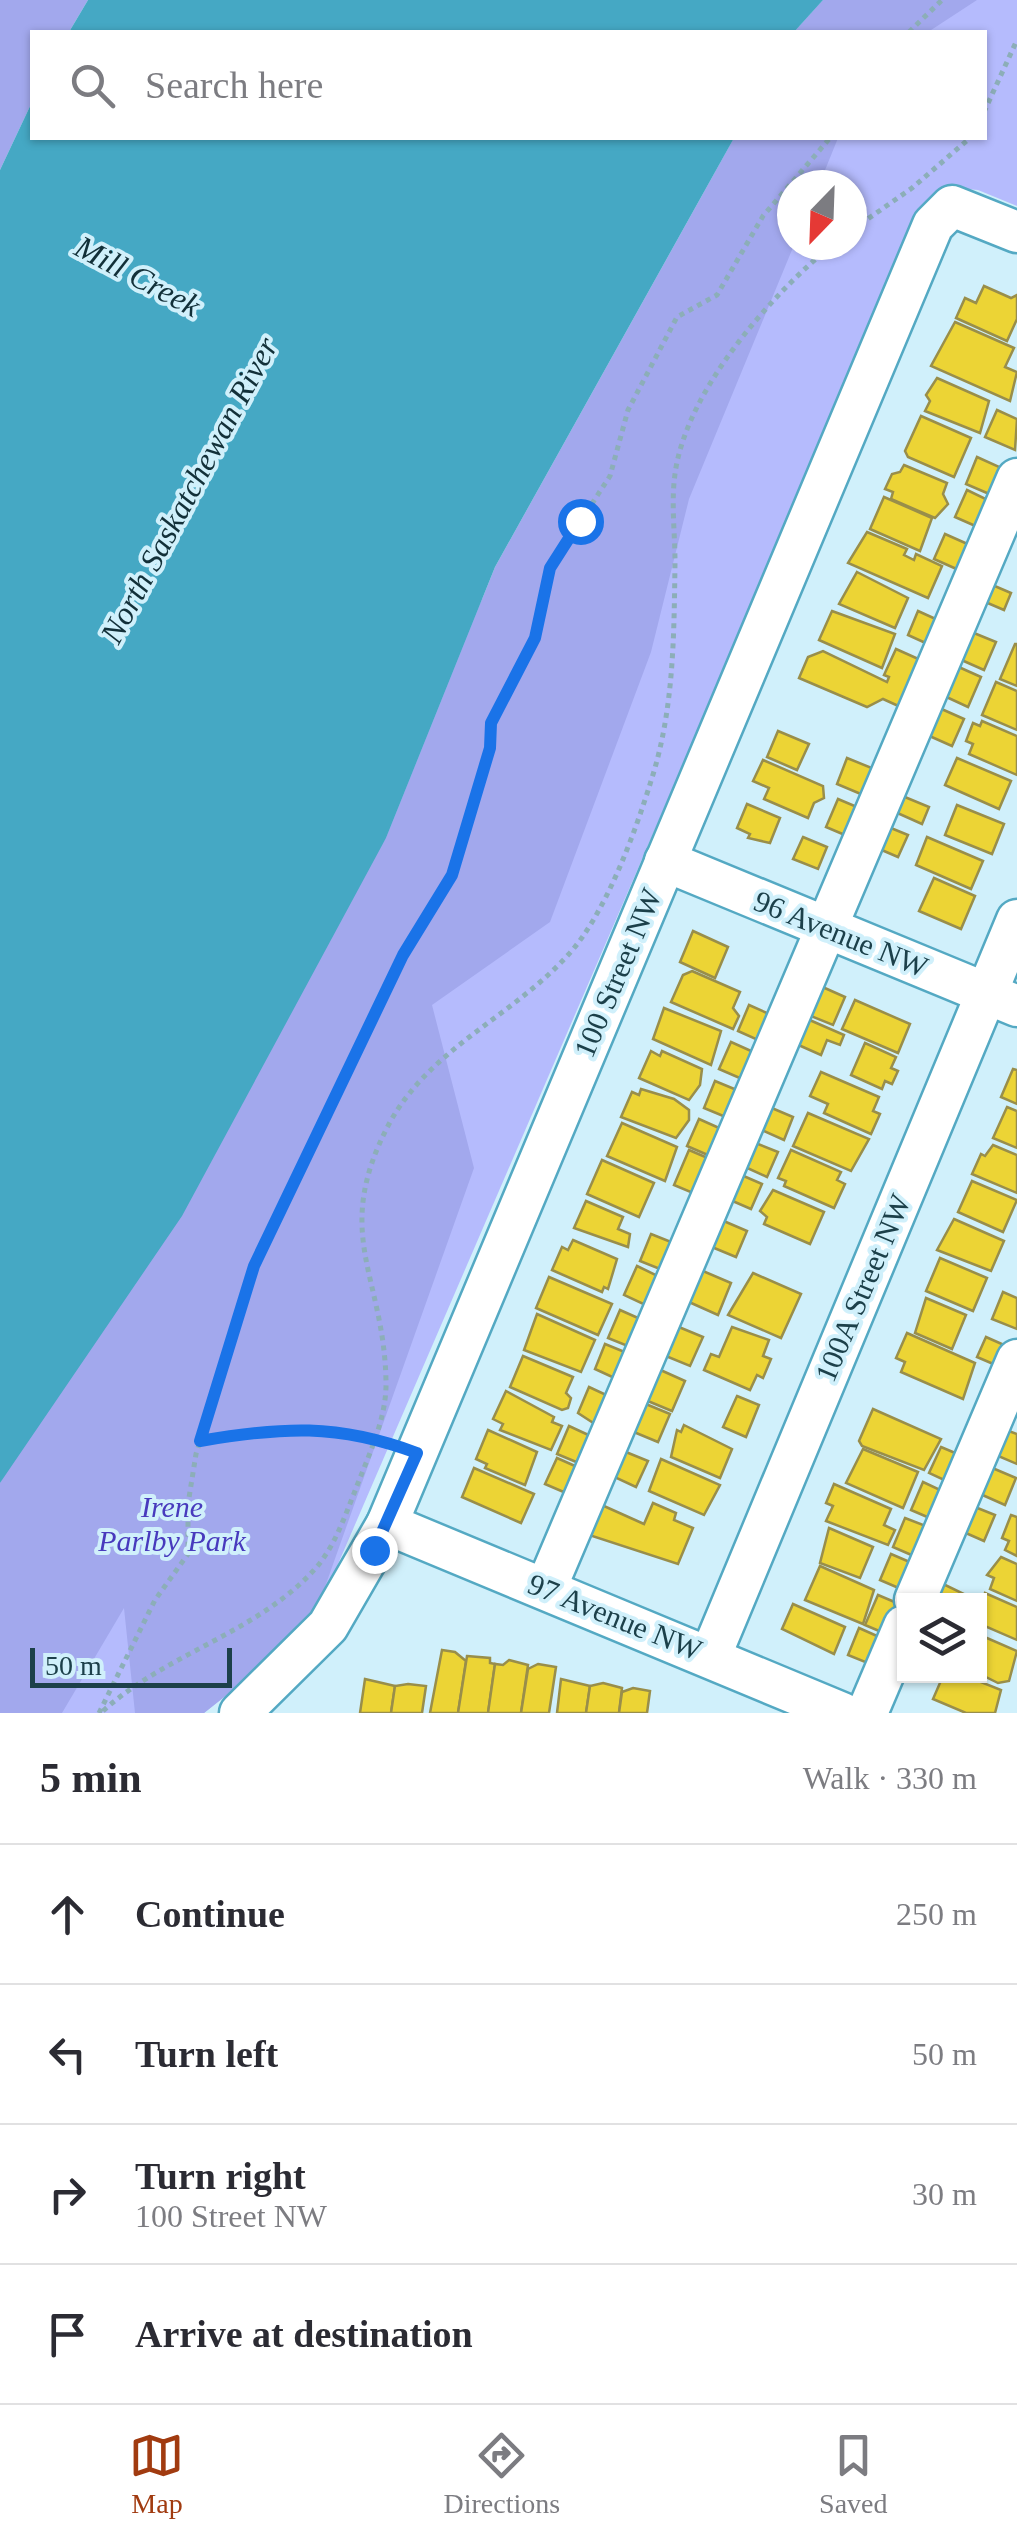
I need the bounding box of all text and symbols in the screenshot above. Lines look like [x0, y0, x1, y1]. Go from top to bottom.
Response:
search box [30, 30, 987, 140]
icon: search [65, 58, 120, 113]
text: Search here [145, 64, 323, 106]
north arrow [777, 170, 867, 260]
water label: Mill Creek [68, 228, 207, 324]
water label: North Saskatchewan River [93, 330, 285, 650]
route start [558, 499, 604, 545]
street label: 100 Street NW [567, 883, 668, 1062]
street label: 96 Avenue NW [750, 884, 933, 984]
street label: 100A Street NW [808, 1189, 917, 1386]
park label: Irene Parlby Park [97, 1490, 246, 1557]
route end [352, 1528, 398, 1574]
street label: 97 Avenue NW [524, 1567, 707, 1667]
map controls [897, 1593, 987, 1683]
button: layers [897, 1593, 987, 1683]
scale bar [30, 1643, 232, 1688]
text: 50 m [45, 1650, 102, 1681]
text: 5 min [40, 1755, 142, 1801]
text: Walk · 330 m [803, 1760, 977, 1796]
icon: ahead [40, 1887, 95, 1942]
text: Continue [135, 1893, 285, 1935]
text: 250 m [896, 1896, 977, 1932]
icon: left [40, 2027, 95, 2082]
text: Turn left [135, 2033, 278, 2075]
text: 50 m [912, 2036, 977, 2072]
text: Turn right [135, 2155, 306, 2197]
icon: right [40, 2167, 95, 2222]
text: 30 m [912, 2176, 977, 2212]
text: 100 Street NW [135, 2198, 327, 2234]
icon: arrive [40, 2307, 95, 2362]
text: Arrive at destination [135, 2313, 473, 2355]
tab: Map [129, 2428, 184, 2520]
tab: Directions [443, 2428, 560, 2520]
tab: Saved [819, 2428, 888, 2520]

